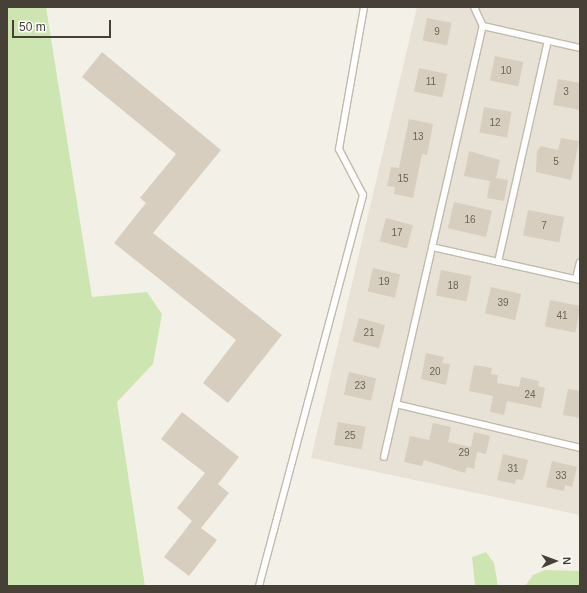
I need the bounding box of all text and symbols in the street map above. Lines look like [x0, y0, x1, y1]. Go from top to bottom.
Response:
scale bar [14, 12, 113, 38]
text: 50 m [19, 20, 46, 34]
house number: 9 [434, 26, 440, 38]
house number: 10 [500, 65, 512, 77]
house number: 11 [426, 76, 436, 88]
house number: 3 [563, 86, 569, 98]
house number: 12 [489, 117, 501, 129]
house number: 13 [412, 131, 424, 143]
house number: 5 [553, 156, 559, 168]
house number: 15 [397, 173, 409, 185]
house number: 16 [464, 214, 476, 226]
house number: 7 [541, 220, 547, 232]
house number: 17 [391, 227, 403, 239]
house number: 19 [378, 276, 390, 288]
house number: 18 [447, 280, 459, 292]
house number: 39 [497, 297, 509, 309]
house number: 41 [556, 310, 568, 322]
house number: 21 [363, 327, 375, 339]
house number: 20 [429, 366, 441, 378]
house number: 23 [354, 380, 366, 392]
house number: 24 [524, 389, 536, 401]
house number: 25 [344, 430, 356, 442]
house number: 29 [458, 447, 470, 459]
house number: 31 [507, 463, 519, 475]
house number: 33 [555, 470, 567, 482]
north arrow [535, 541, 575, 581]
text: N [561, 557, 573, 565]

